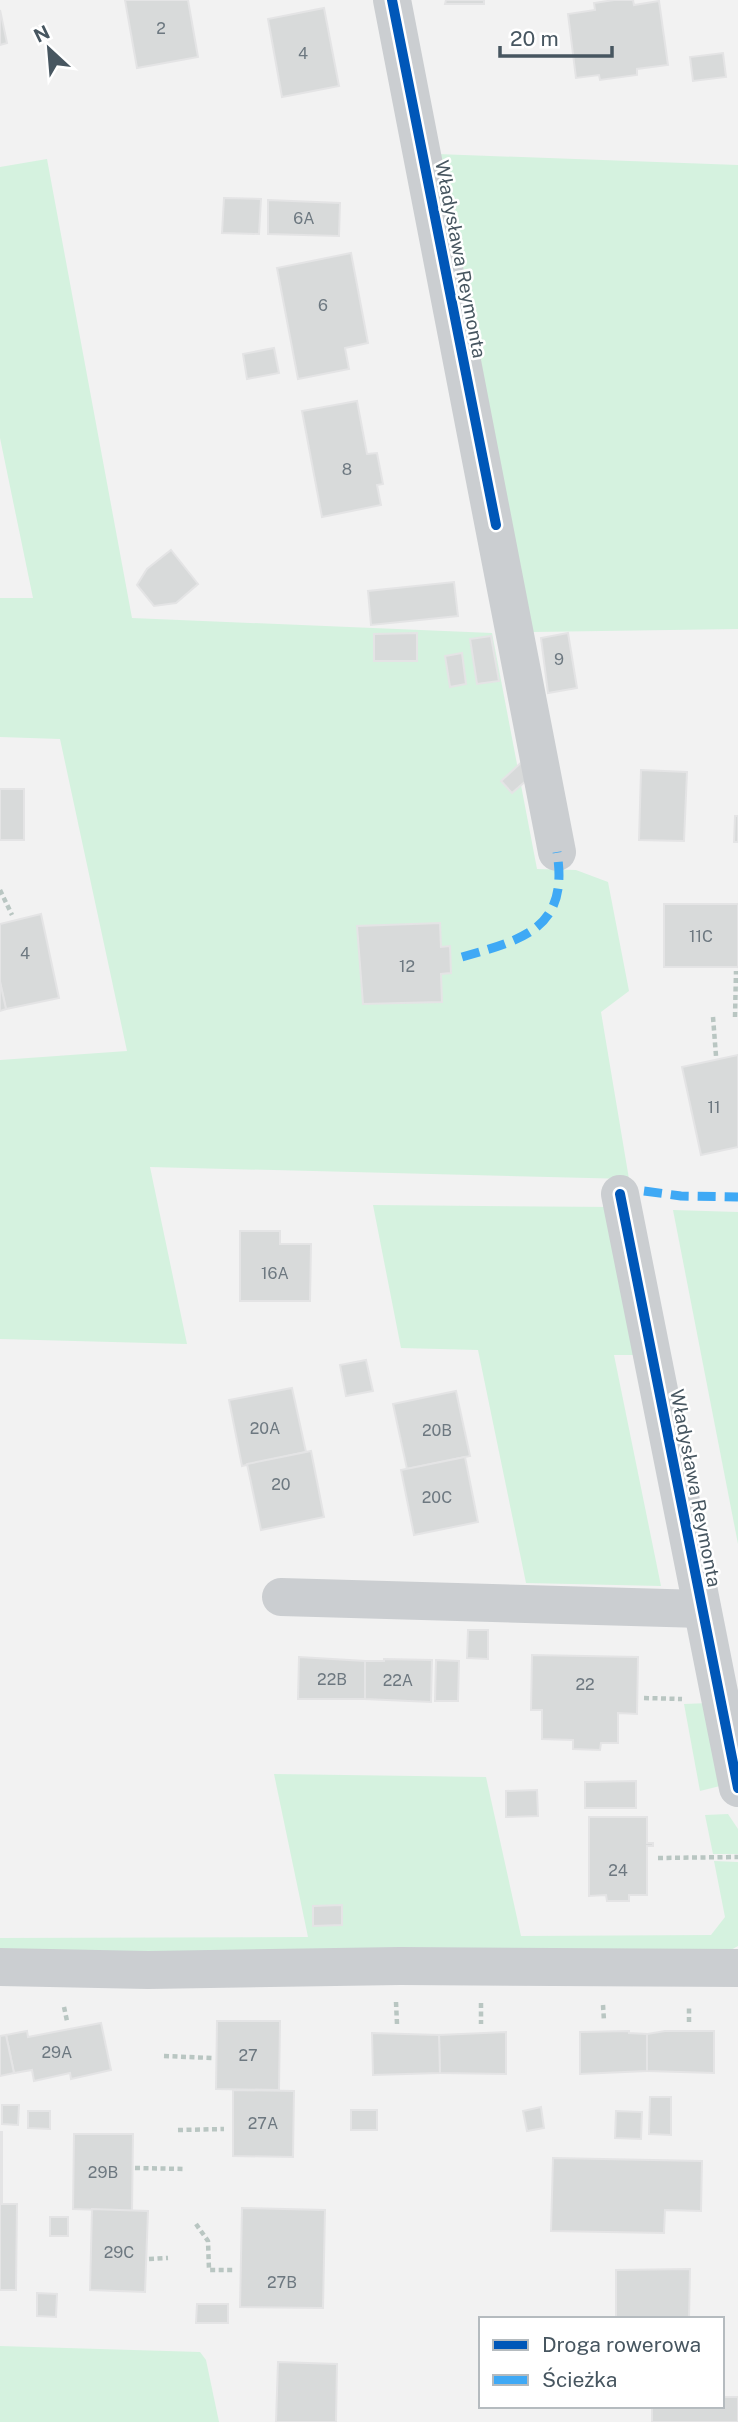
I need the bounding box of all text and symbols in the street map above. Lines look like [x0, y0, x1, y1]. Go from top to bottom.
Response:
north arrow [14, 14, 84, 84]
scale bar [500, 14, 612, 58]
house number: 2 [156, 19, 166, 38]
text: N [30, 21, 53, 47]
text: 20 m [510, 26, 559, 51]
house number: 4 [298, 44, 308, 63]
street label: Władysława Reymonta [431, 158, 491, 360]
house number: 6A [293, 209, 315, 228]
house number: 6 [318, 296, 328, 315]
house number: 8 [342, 460, 352, 479]
house number: 9 [554, 650, 564, 669]
house number: 11C [689, 927, 713, 946]
house number: 4 [20, 944, 30, 963]
house number: 12 [399, 957, 415, 976]
house number: 11 [707, 1098, 721, 1117]
house number: 16A [261, 1264, 289, 1283]
street label: Władysława Reymonta [666, 1387, 726, 1589]
house number: 20A [250, 1419, 280, 1438]
house number: 20B [422, 1421, 452, 1440]
house number: 20 [271, 1475, 291, 1494]
house number: 20C [422, 1488, 452, 1507]
house number: 22B [317, 1670, 347, 1689]
house number: 22A [383, 1671, 413, 1690]
house number: 22 [575, 1675, 595, 1694]
house number: 24 [608, 1861, 628, 1880]
house number: 29A [42, 2043, 72, 2062]
house number: 27 [238, 2046, 258, 2065]
house number: 27A [248, 2114, 278, 2133]
house number: 29B [88, 2163, 118, 2182]
house number: 29C [104, 2243, 134, 2262]
house number: 27B [267, 2273, 297, 2292]
legend [479, 2317, 724, 2408]
text: Droga rowerowa [542, 2332, 701, 2357]
text: Ścieżka [542, 2367, 617, 2392]

